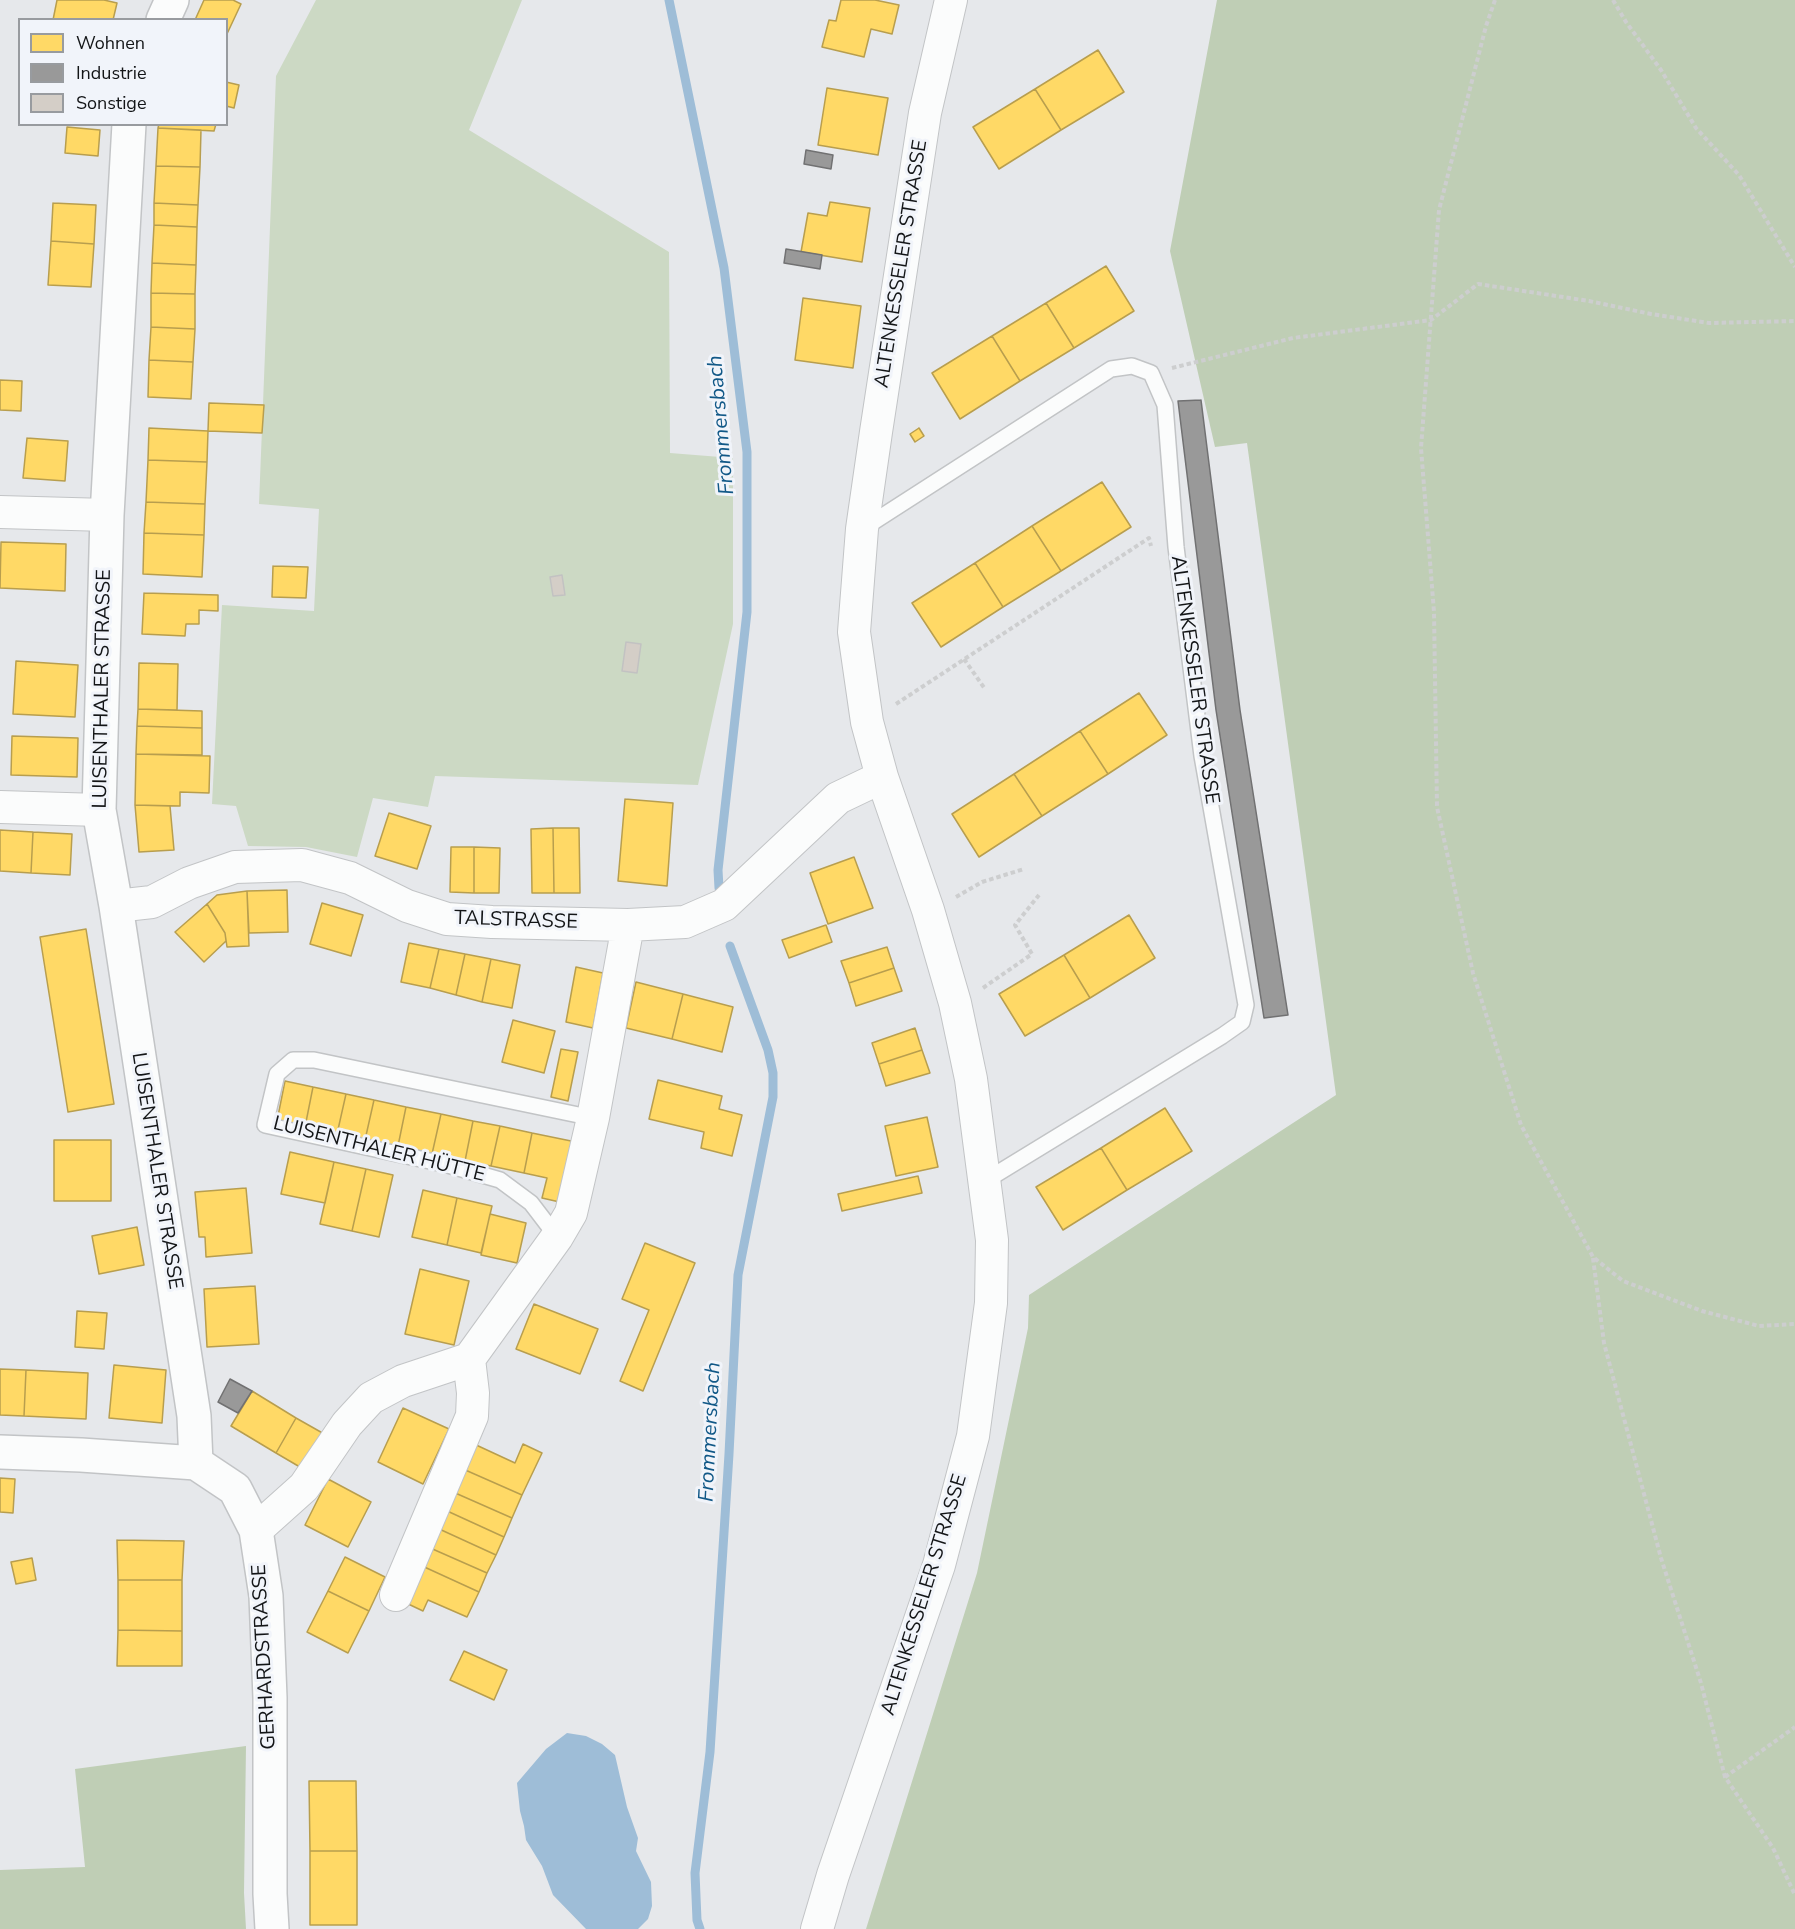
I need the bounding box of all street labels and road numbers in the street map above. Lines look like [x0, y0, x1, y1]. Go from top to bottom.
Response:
street label: ALTENKESSELER STRASSE [871, 138, 933, 390]
street label: ALTENKESSELER STRASSE [1165, 554, 1223, 806]
street label: LUISENTHALER STRASSE [89, 569, 117, 809]
street label: TALSTRASSE [454, 907, 578, 935]
street label: LUISENTHALER STRASSE [125, 1051, 187, 1291]
street label: LUISENTHALER HÜTTE [271, 1112, 487, 1188]
street label: ALTENKESSELER STRASSE [877, 1472, 973, 1718]
street label: GERHARDSTRASSE [248, 1564, 282, 1750]

